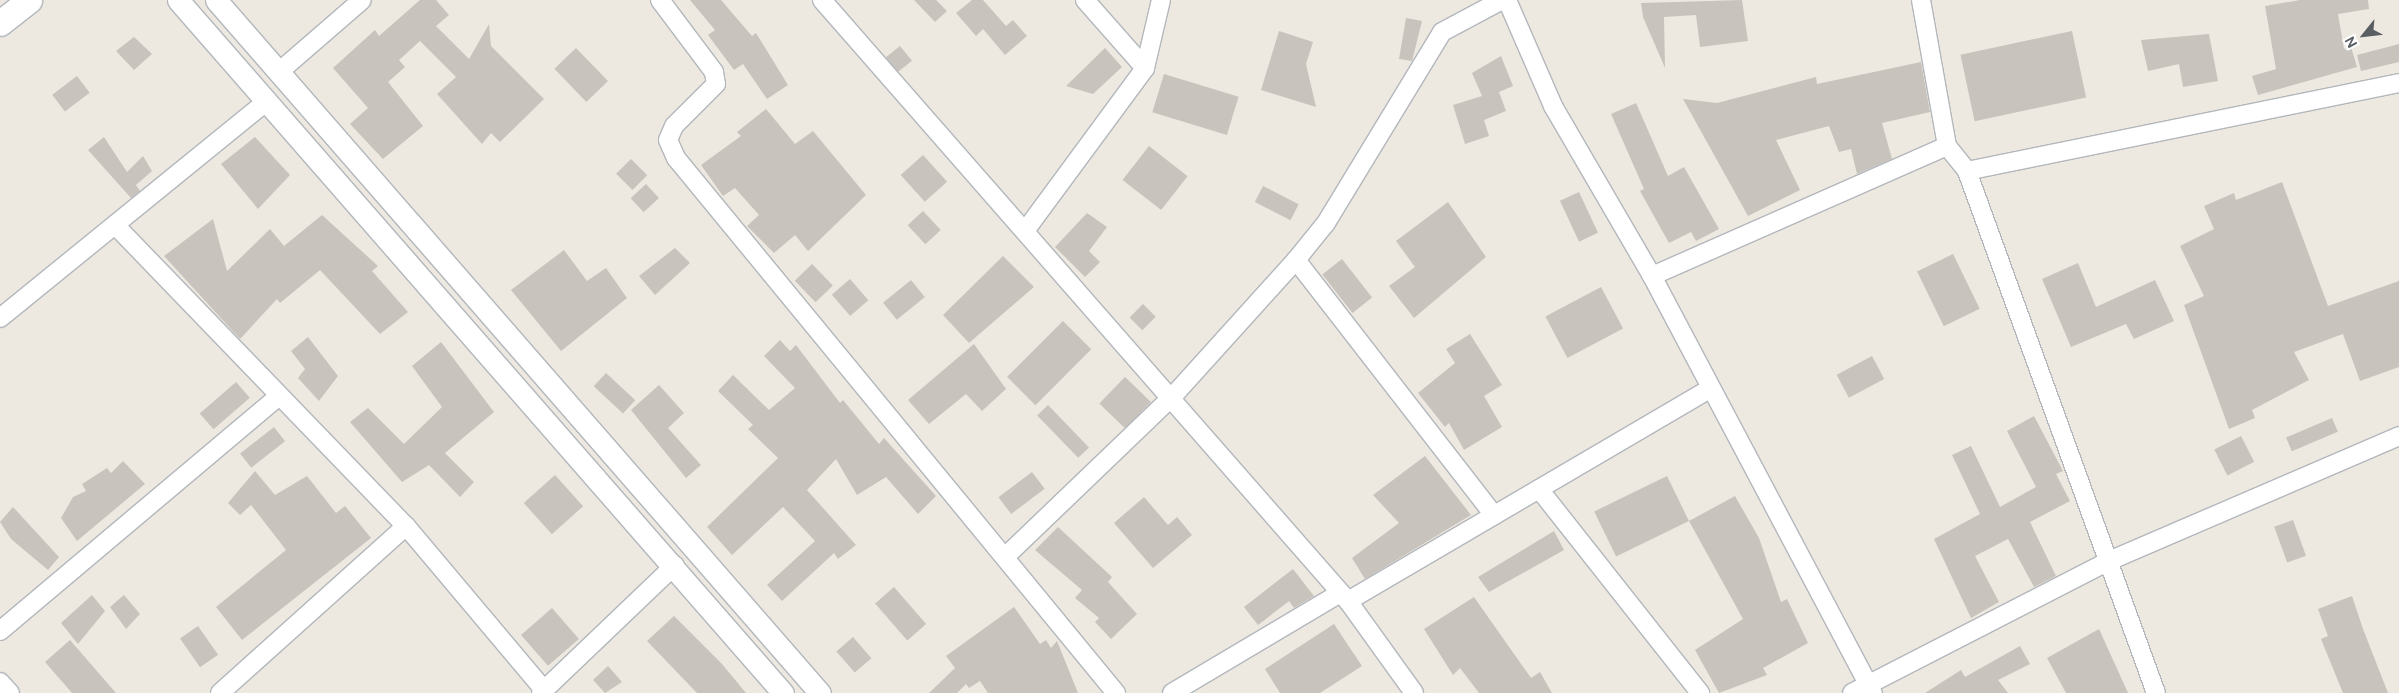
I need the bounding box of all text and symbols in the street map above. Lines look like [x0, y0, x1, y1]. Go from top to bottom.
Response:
north arrow [2339, 10, 2389, 60]
text: N [2341, 33, 2361, 51]

